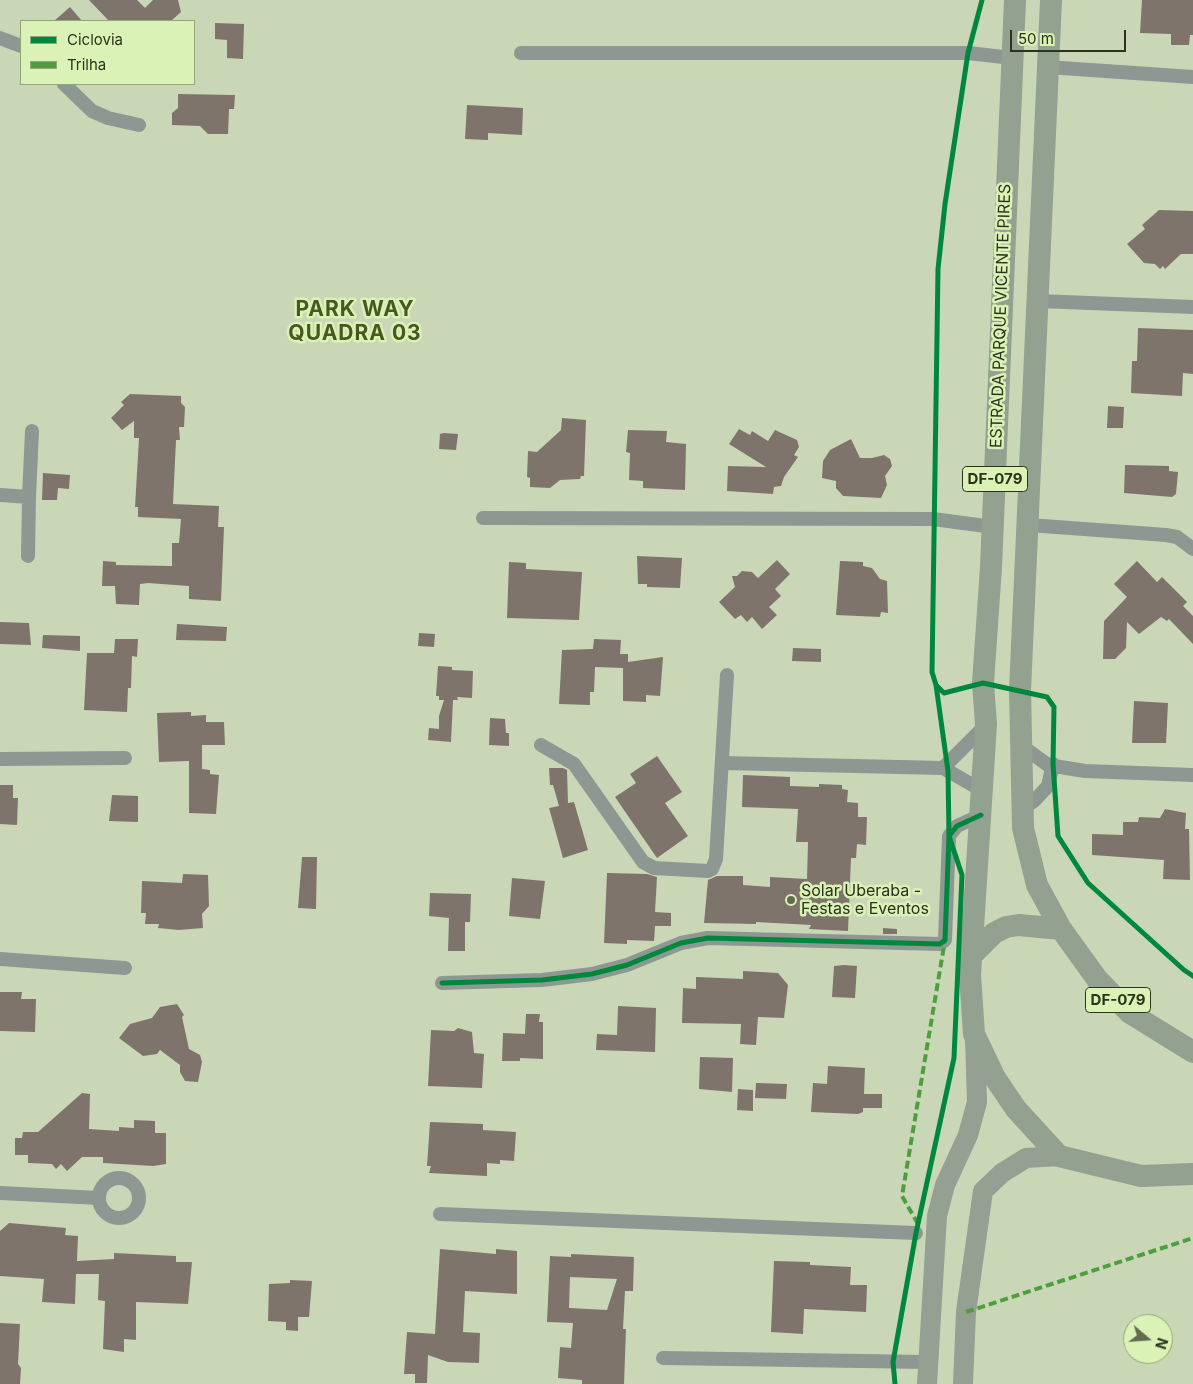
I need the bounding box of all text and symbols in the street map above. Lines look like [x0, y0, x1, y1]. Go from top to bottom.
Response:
legend [20, 20, 195, 85]
scale bar [1013, 20, 1129, 52]
text: 50 m [1018, 29, 1054, 48]
text: Ciclovia [67, 30, 123, 49]
text: Trilha [67, 55, 106, 74]
street label: ESTRADA PARQUE VICENTE PIRES [987, 183, 1015, 449]
district label: PARK WAY QUADRA 03 [287, 297, 423, 347]
road number: DF-079 [962, 466, 1028, 492]
place label: Solar Uberaba - Festas e Eventos [801, 881, 929, 919]
marker: Solar Uberaba - Festas e Eventos [785, 894, 797, 906]
road number: DF-079 [1086, 988, 1150, 1012]
north arrow [1123, 1314, 1173, 1364]
text: N [1152, 1336, 1172, 1351]

